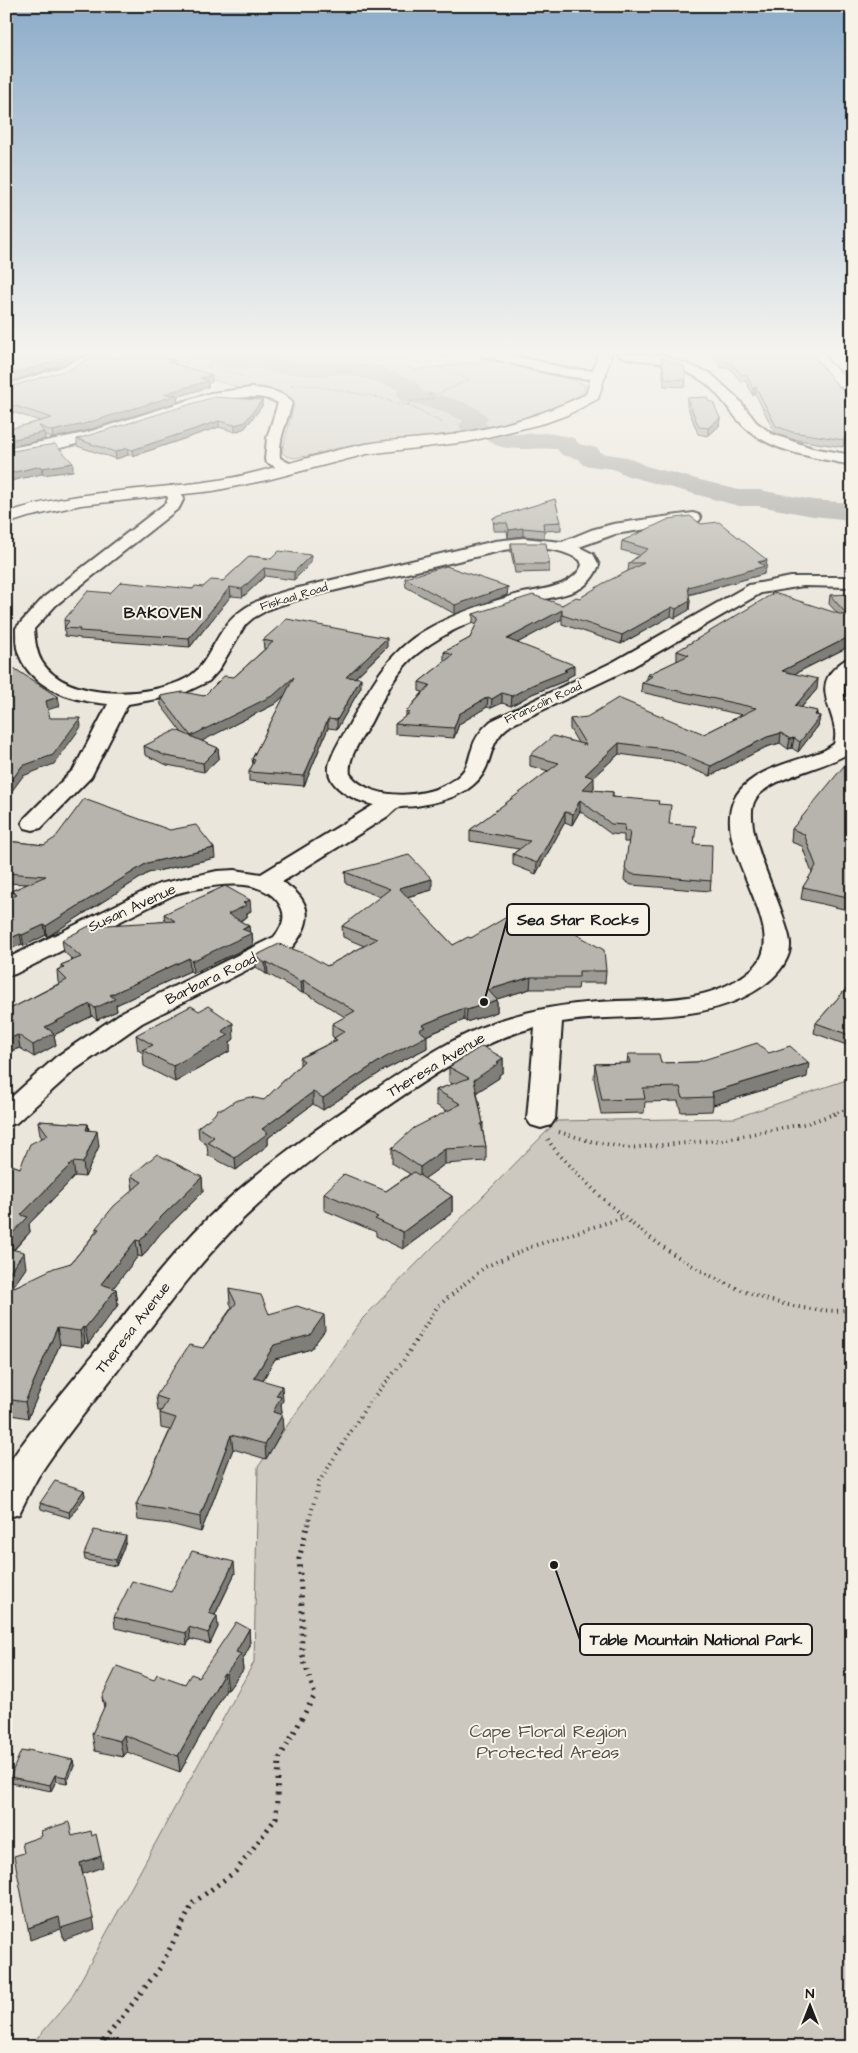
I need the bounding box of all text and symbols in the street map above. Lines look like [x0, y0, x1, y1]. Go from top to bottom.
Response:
street label: Fiskaal Road [258, 579, 330, 615]
district label: BAKOVEN [124, 602, 202, 624]
street label: Francolin Road [502, 678, 584, 728]
street label: Susan Avenue [85, 878, 179, 938]
callout: Sea Star Rocks [507, 904, 649, 935]
text: Sea Star Rocks [516, 909, 639, 931]
street label: Barbara Road [162, 948, 260, 1010]
street label: Theresa Avenue [383, 1027, 489, 1103]
street label: Theresa Avenue [90, 1278, 176, 1378]
callout: Table Mountain National Park [580, 1624, 812, 1655]
text: Table Mountain National Park [589, 1629, 802, 1651]
park label: Cape Floral Region Protected Areas [469, 1719, 627, 1765]
north arrow [786, 1980, 836, 2030]
text: N [806, 1984, 815, 2004]

